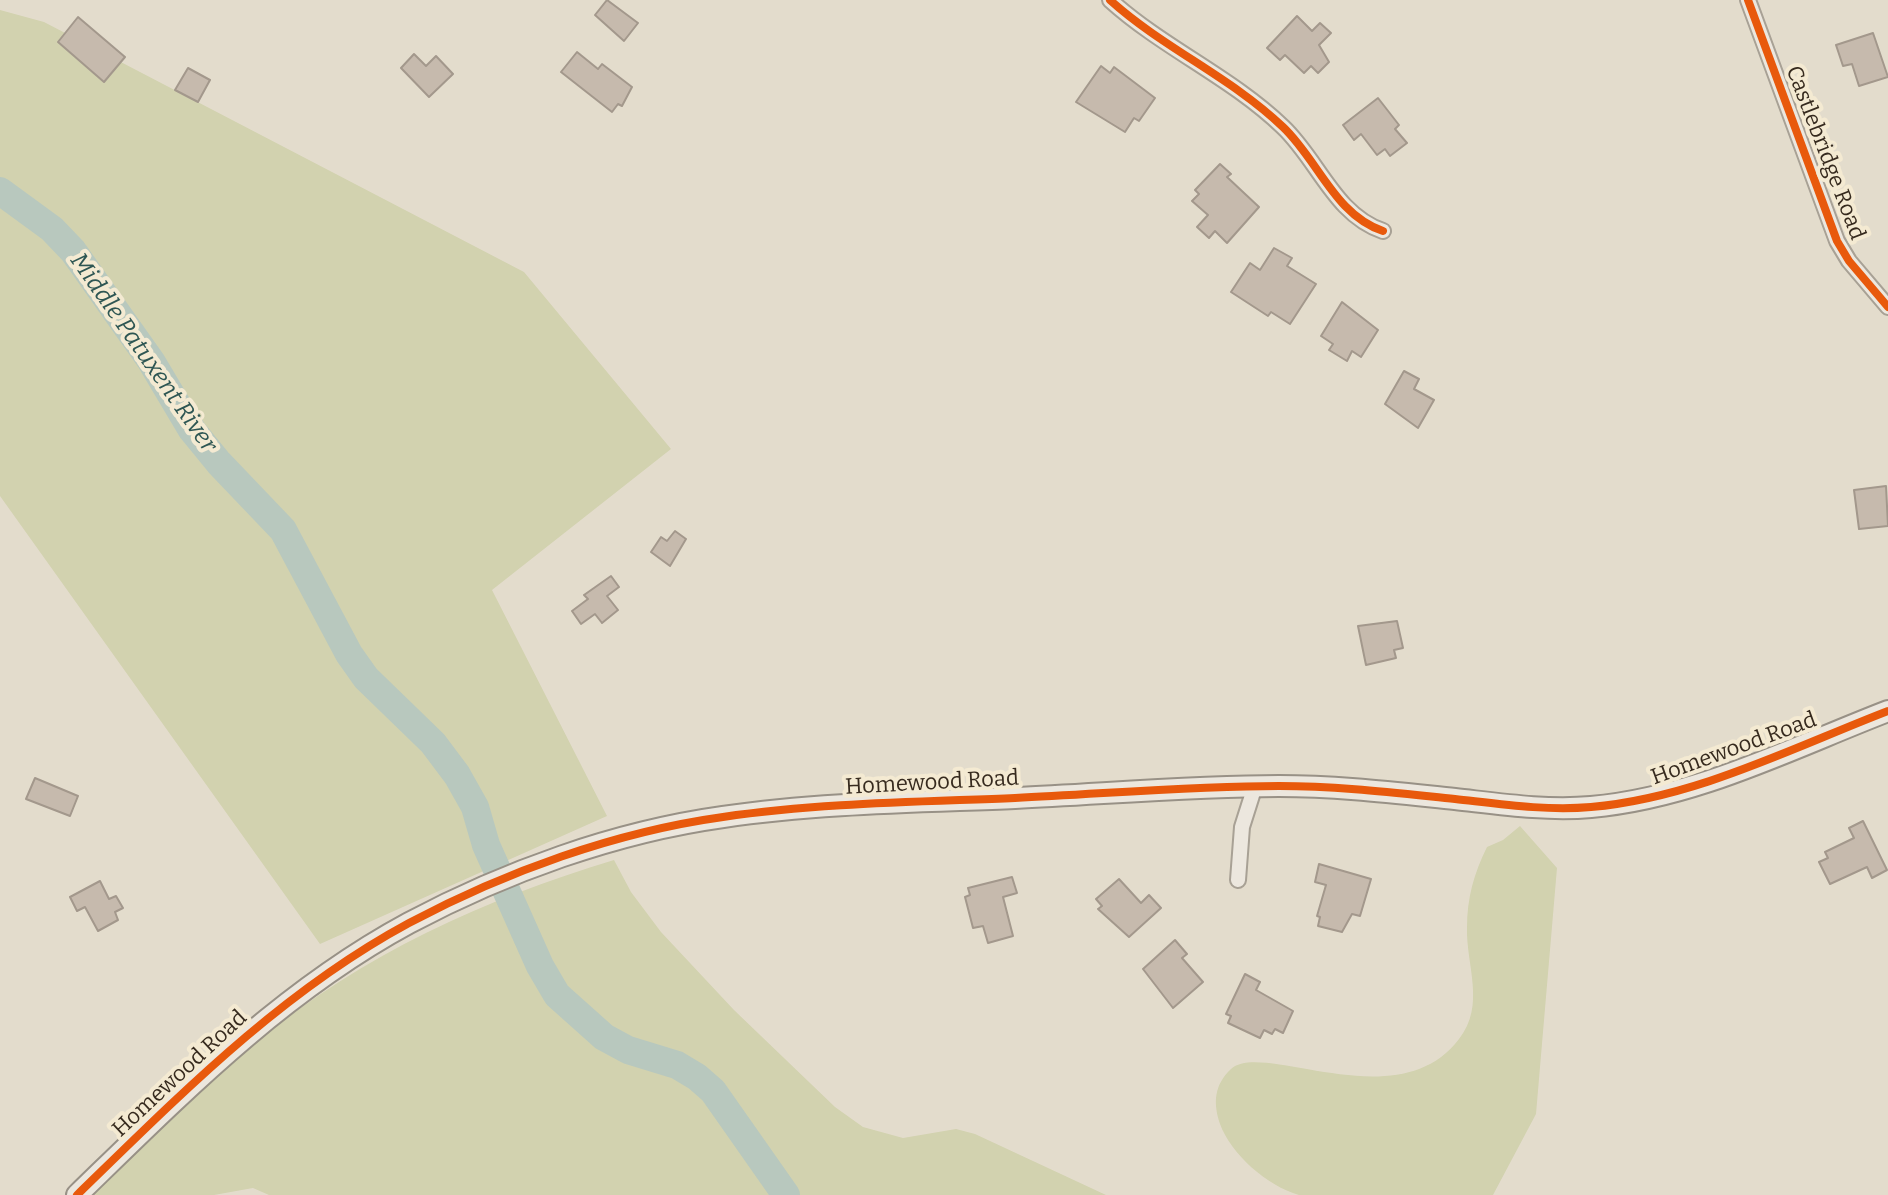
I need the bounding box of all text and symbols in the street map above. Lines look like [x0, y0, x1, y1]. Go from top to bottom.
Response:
street label: Castlebridge Road [1780, 62, 1870, 244]
water label: Middle Patuxent River [63, 248, 223, 458]
street label: Homewood Road [1648, 707, 1820, 791]
street label: Homewood Road [844, 765, 1020, 801]
street label: Homewood Road [107, 1005, 253, 1143]

